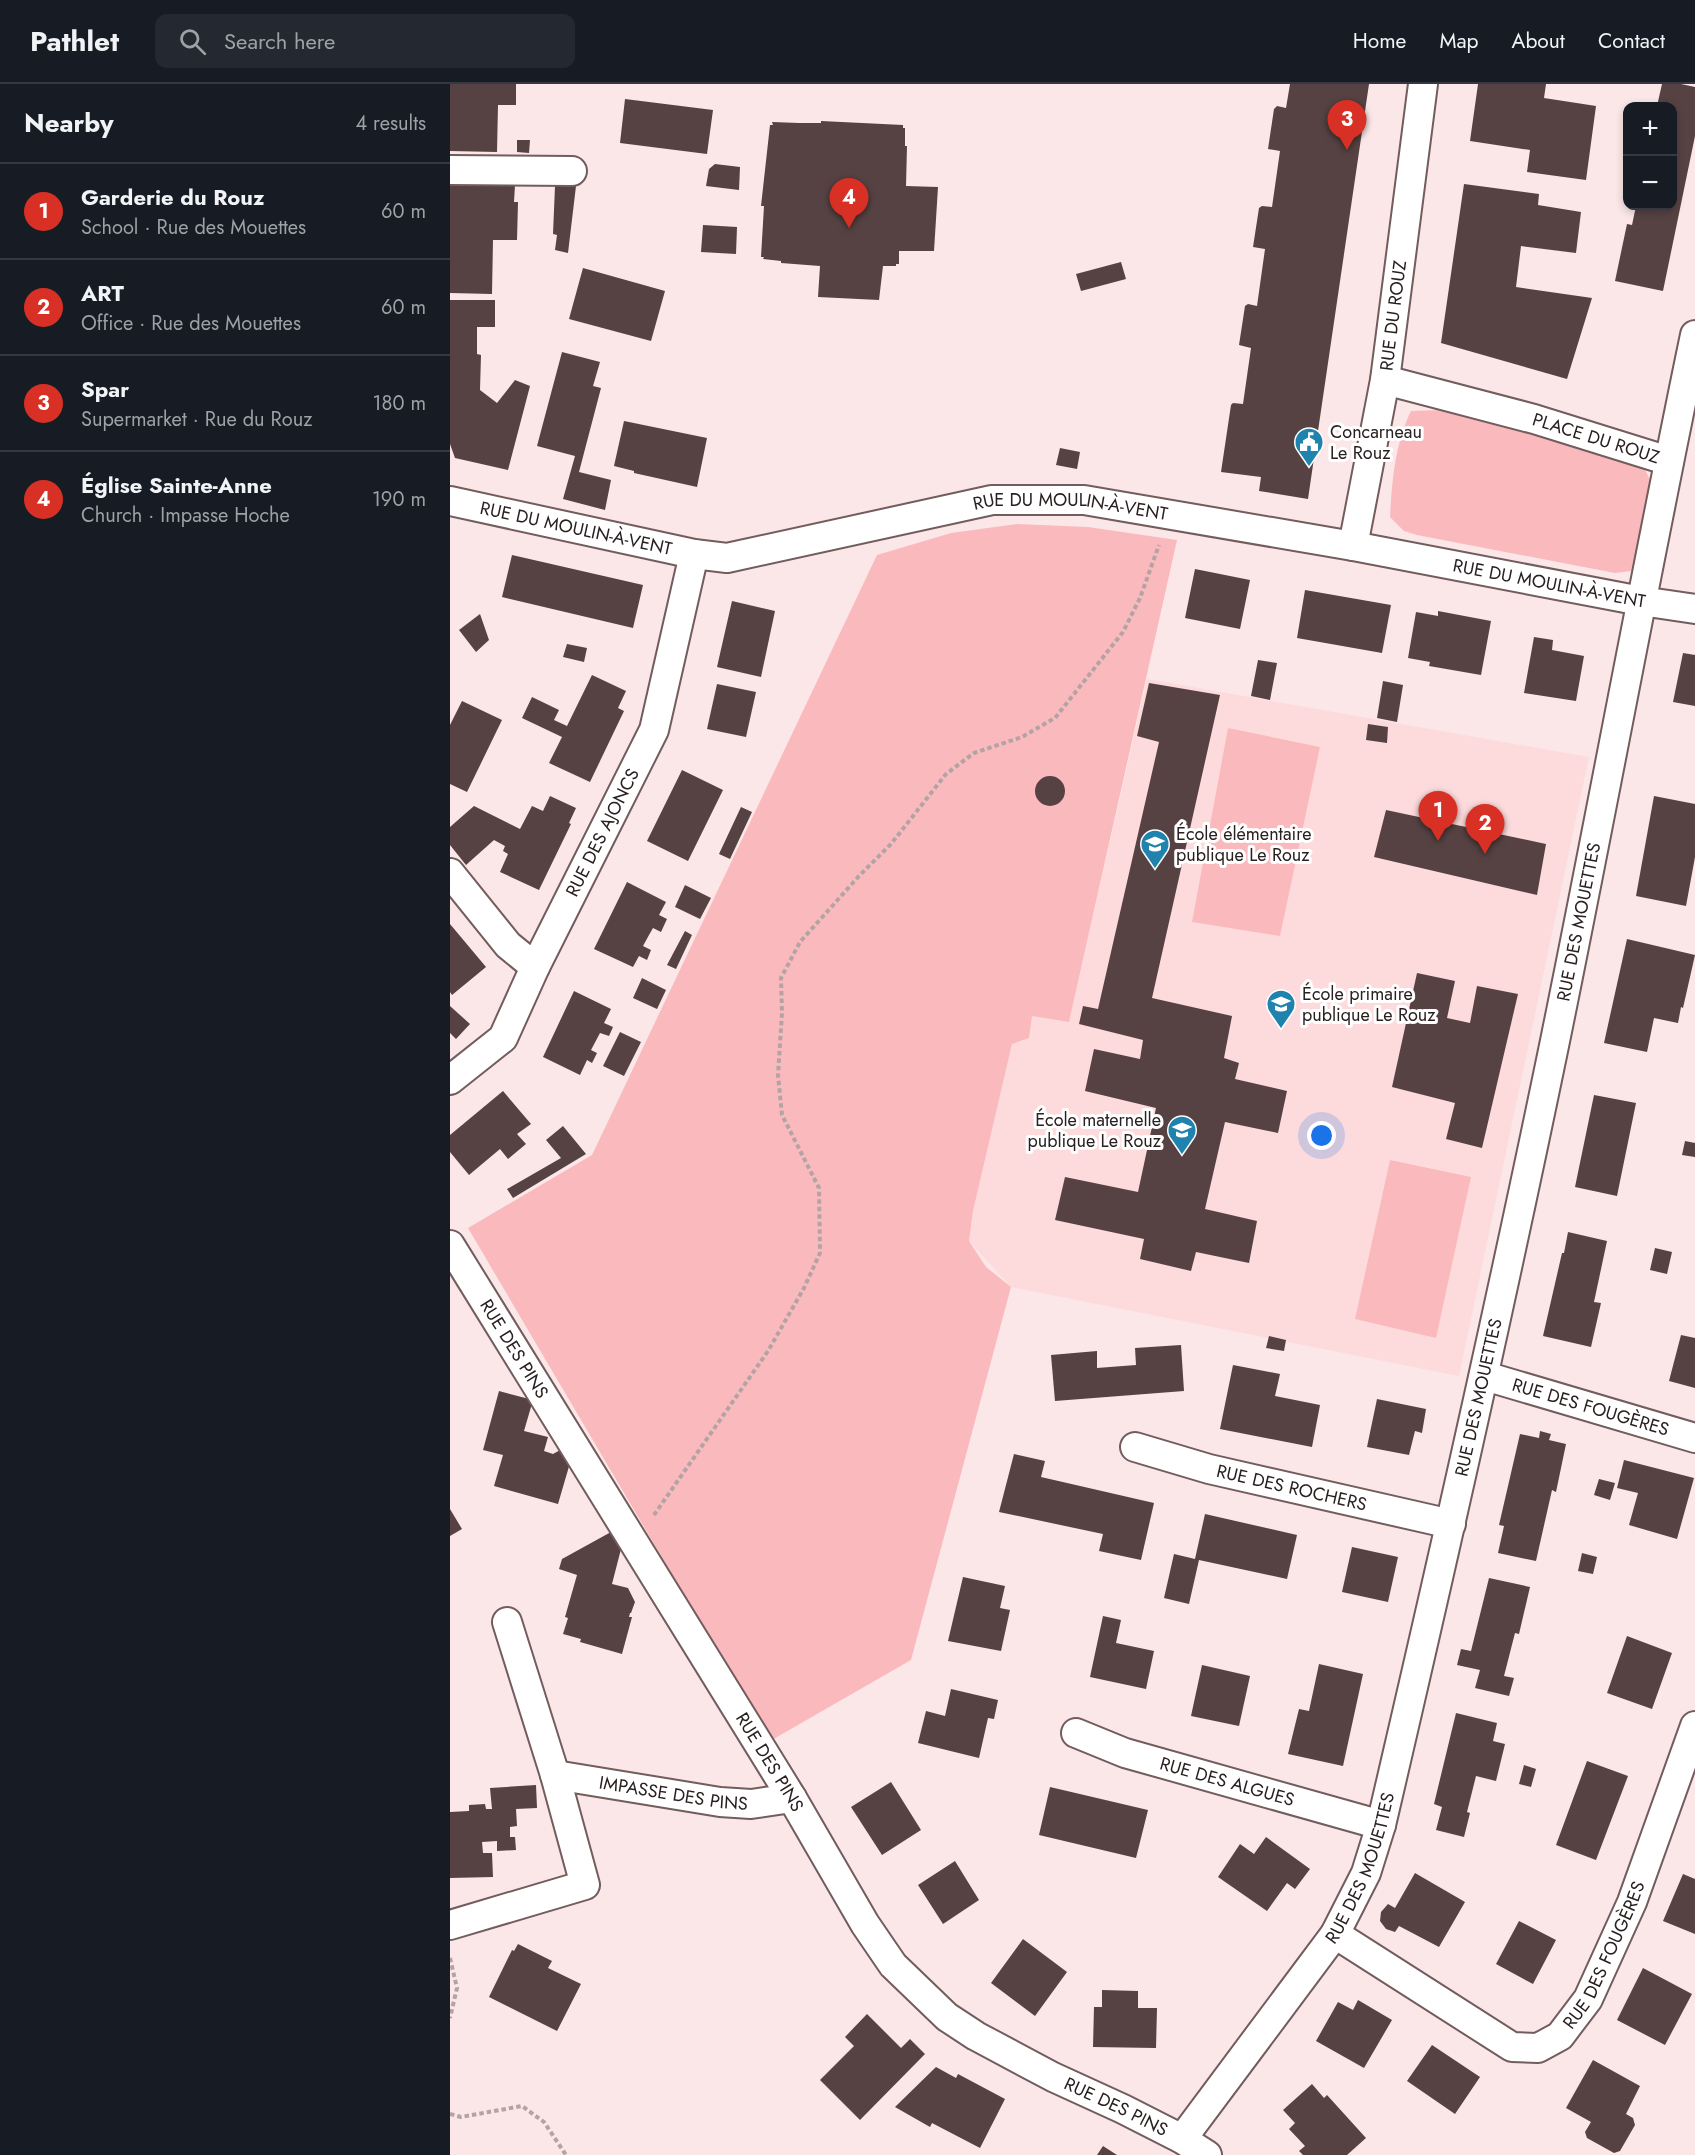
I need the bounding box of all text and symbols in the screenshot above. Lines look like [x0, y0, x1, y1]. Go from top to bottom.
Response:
search box [155, 14, 575, 68]
text: Pathlet [30, 21, 119, 62]
icon: search [176, 25, 209, 58]
text: Search here [224, 25, 335, 57]
text: Home [1353, 26, 1406, 56]
text: Map [1439, 26, 1479, 56]
text: About [1512, 26, 1565, 56]
text: Contact [1598, 26, 1665, 56]
pin: 3 [1328, 100, 1366, 150]
map controls [1623, 102, 1677, 210]
button: + [1623, 102, 1677, 156]
text: Nearby [24, 104, 113, 142]
text: 4 results [355, 109, 426, 138]
button: − [1623, 156, 1677, 210]
pin: 4 [830, 178, 868, 228]
text: Garderie du Rouz [81, 181, 264, 213]
text: 1 [38, 197, 49, 226]
text: 60 m [381, 197, 426, 226]
text: School · Rue des Mouettes [81, 213, 306, 242]
street label: RUE DU ROUZ [1373, 259, 1413, 372]
text: ART [81, 277, 124, 309]
text: 2 [37, 293, 50, 322]
text: 60 m [381, 293, 426, 322]
text: Office · Rue des Mouettes [81, 309, 301, 338]
text: Spar [81, 373, 129, 405]
text: 3 [37, 389, 50, 418]
text: 180 m [372, 389, 426, 418]
text: Supermarket · Rue du Rouz [81, 405, 312, 434]
street label: PLACE DU ROUZ [1529, 406, 1663, 470]
place label: Concarneau Le Rouz [1330, 419, 1422, 466]
public building icon: Concarneau Le Rouz [1293, 426, 1325, 468]
text: Église Sainte-Anne [81, 469, 272, 501]
text: 4 [37, 485, 50, 514]
text: 190 m [372, 485, 426, 514]
street label: RUE DU MOULIN-À-VENT [971, 487, 1170, 527]
street label: RUE DU MOULIN-À-VENT [478, 495, 675, 562]
text: Church · Impasse Hoche [81, 501, 290, 530]
street label: RUE DU MOULIN-À-VENT [1451, 552, 1648, 615]
street label: RUE DES AJONCS [559, 764, 646, 901]
pin: 1 [1418, 792, 1458, 841]
pin: 2 [1466, 804, 1504, 854]
place label: École élémentaire publique Le Rouz [1176, 821, 1311, 868]
school or university icon: École élémentaire publique Le Rouz [1139, 828, 1171, 870]
street label: RUE DES MOUETTES [1550, 840, 1607, 1004]
place label: École primaire publique Le Rouz [1302, 981, 1436, 1028]
school or university icon: École primaire publique Le Rouz [1265, 988, 1297, 1030]
place label: École maternelle publique Le Rouz [1027, 1107, 1162, 1154]
school or university icon: École maternelle publique Le Rouz [1166, 1114, 1198, 1156]
your location [1307, 1121, 1336, 1150]
street label: RUE DES PINS [474, 1294, 555, 1403]
street label: RUE DES MOUETTES [1448, 1316, 1509, 1479]
street label: RUE DES FOUGÈRES [1509, 1372, 1672, 1443]
street label: RUE DES ROCHERS [1214, 1458, 1370, 1518]
street label: RUE DES PINS [729, 1708, 810, 1817]
street label: RUE DES ALGUES [1157, 1750, 1297, 1813]
street label: IMPASSE DES PINS [597, 1769, 749, 1817]
street label: RUE DES MOUETTES [1319, 1790, 1401, 1949]
street label: RUE DES FOUGÈRES [1557, 1878, 1651, 2034]
street label: RUE DES PINS [1060, 2071, 1173, 2143]

